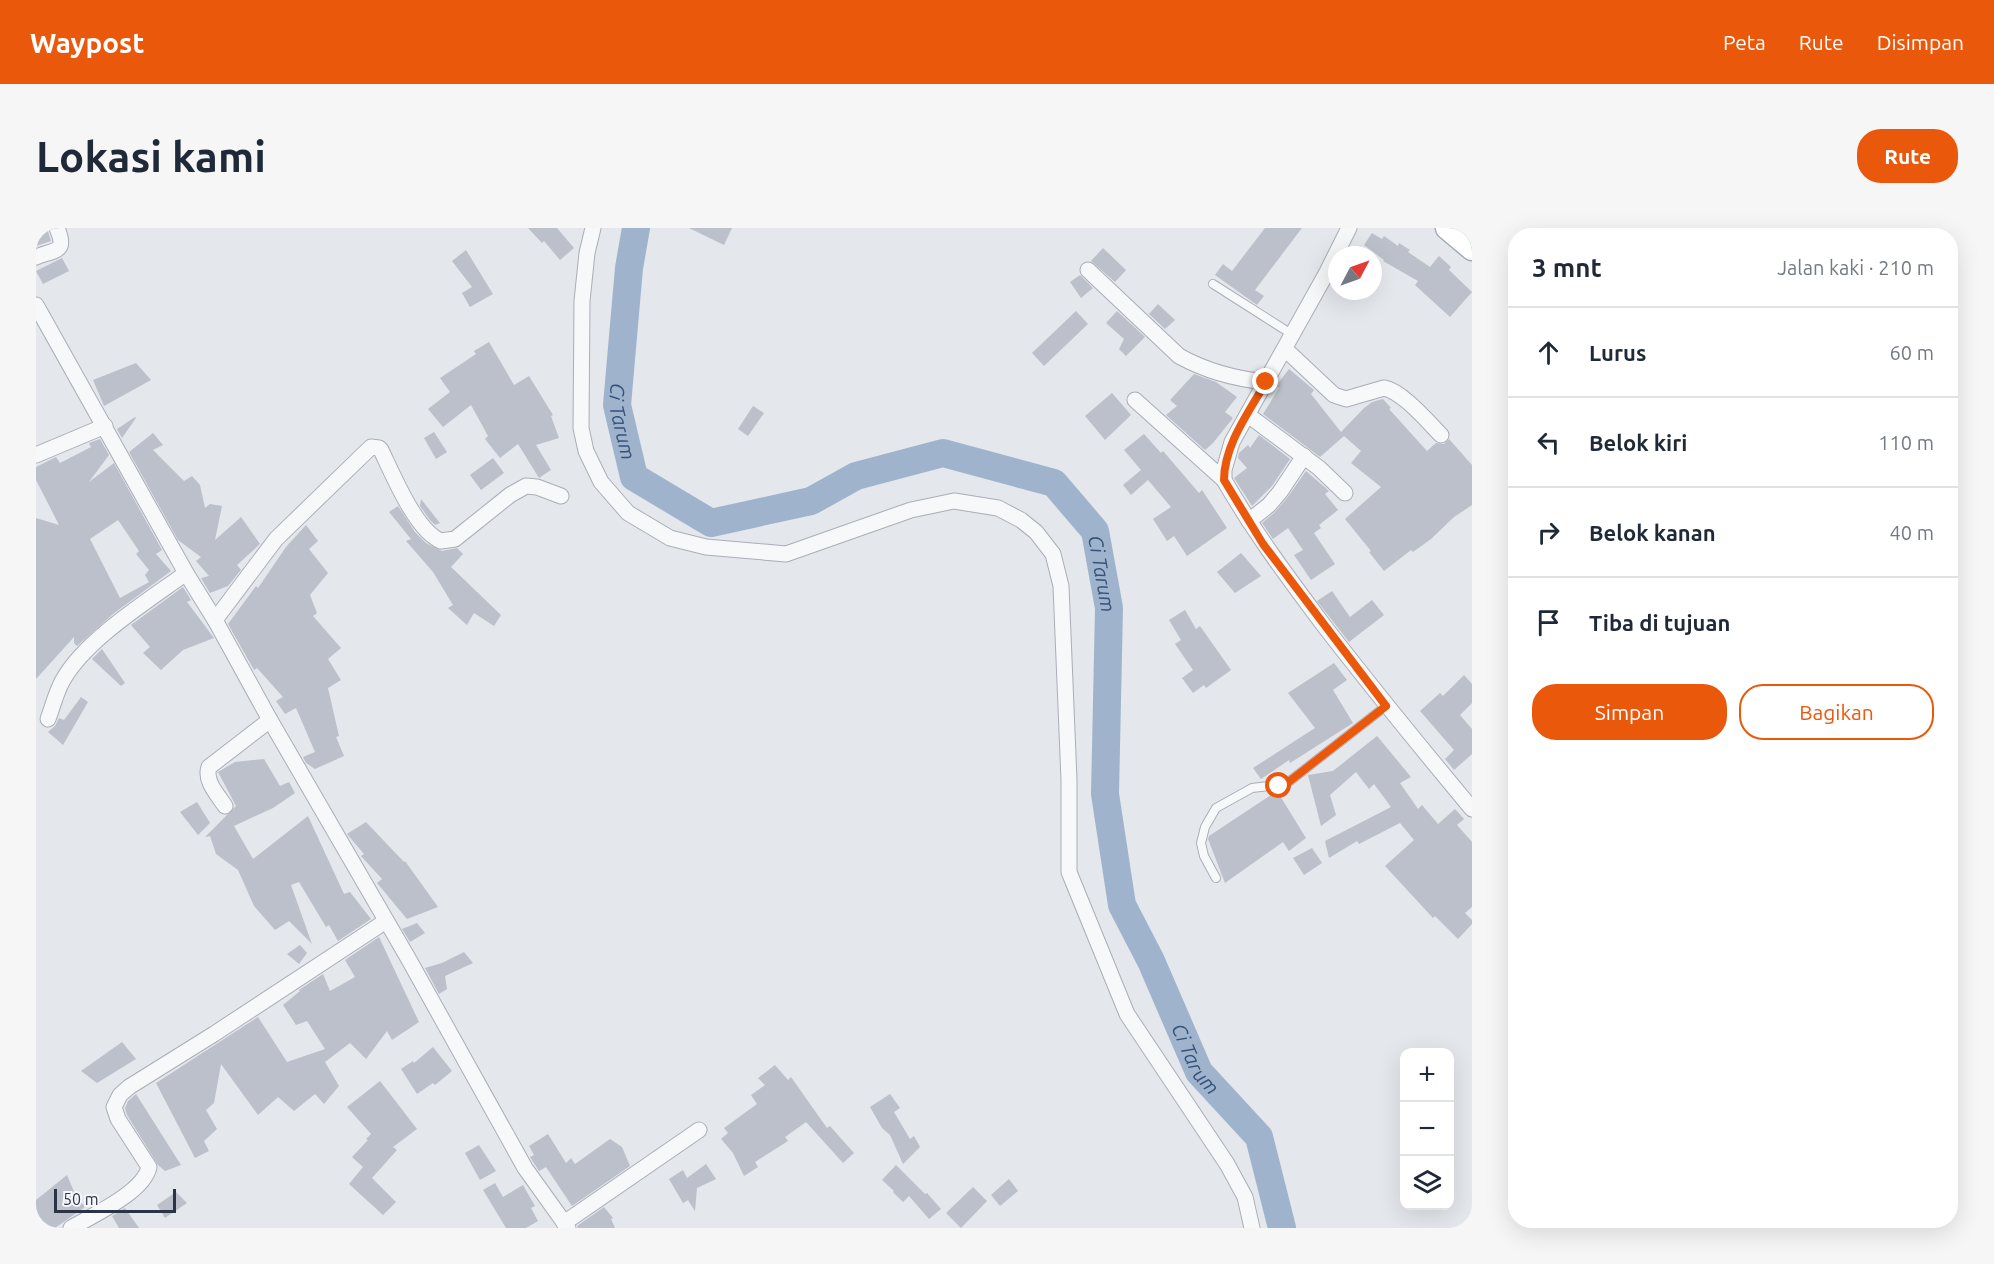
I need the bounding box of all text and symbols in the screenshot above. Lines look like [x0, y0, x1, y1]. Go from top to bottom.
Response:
text: Waypost [30, 27, 144, 58]
text: Peta [1723, 30, 1766, 54]
text: Rute [1799, 30, 1844, 54]
text: Disimpan [1877, 30, 1964, 54]
button: Rute [1857, 129, 1958, 183]
text: Lokasi kami [36, 133, 266, 180]
north arrow [1328, 246, 1382, 300]
text: 3 mnt [1532, 253, 1602, 282]
text: Jalan kaki · 210 m [1777, 256, 1934, 279]
icon: ahead [1532, 336, 1565, 369]
text: Lurus [1589, 340, 1646, 365]
text: 60 m [1890, 341, 1934, 364]
route end [1252, 368, 1278, 394]
water label: Ci Tarum [606, 382, 641, 462]
icon: left [1532, 426, 1565, 459]
text: Belok kiri [1589, 430, 1687, 455]
text: 110 m [1878, 431, 1934, 454]
icon: right [1532, 516, 1565, 549]
text: Belok kanan [1589, 520, 1716, 545]
text: 40 m [1890, 521, 1934, 544]
water label: Ci Tarum [1084, 533, 1121, 614]
icon: arrive [1532, 606, 1565, 639]
text: Tiba di tujuan [1589, 610, 1730, 635]
button: Simpan [1532, 684, 1727, 740]
button: Bagikan [1739, 684, 1934, 740]
route start [1265, 772, 1291, 798]
water label: Ci Tarum [1168, 1020, 1225, 1098]
map controls [1400, 1048, 1454, 1210]
button: + [1400, 1048, 1454, 1102]
button: − [1400, 1102, 1454, 1156]
button: layers [1400, 1156, 1454, 1210]
scale bar [54, 1186, 176, 1214]
text: 50 m [63, 1190, 99, 1208]

